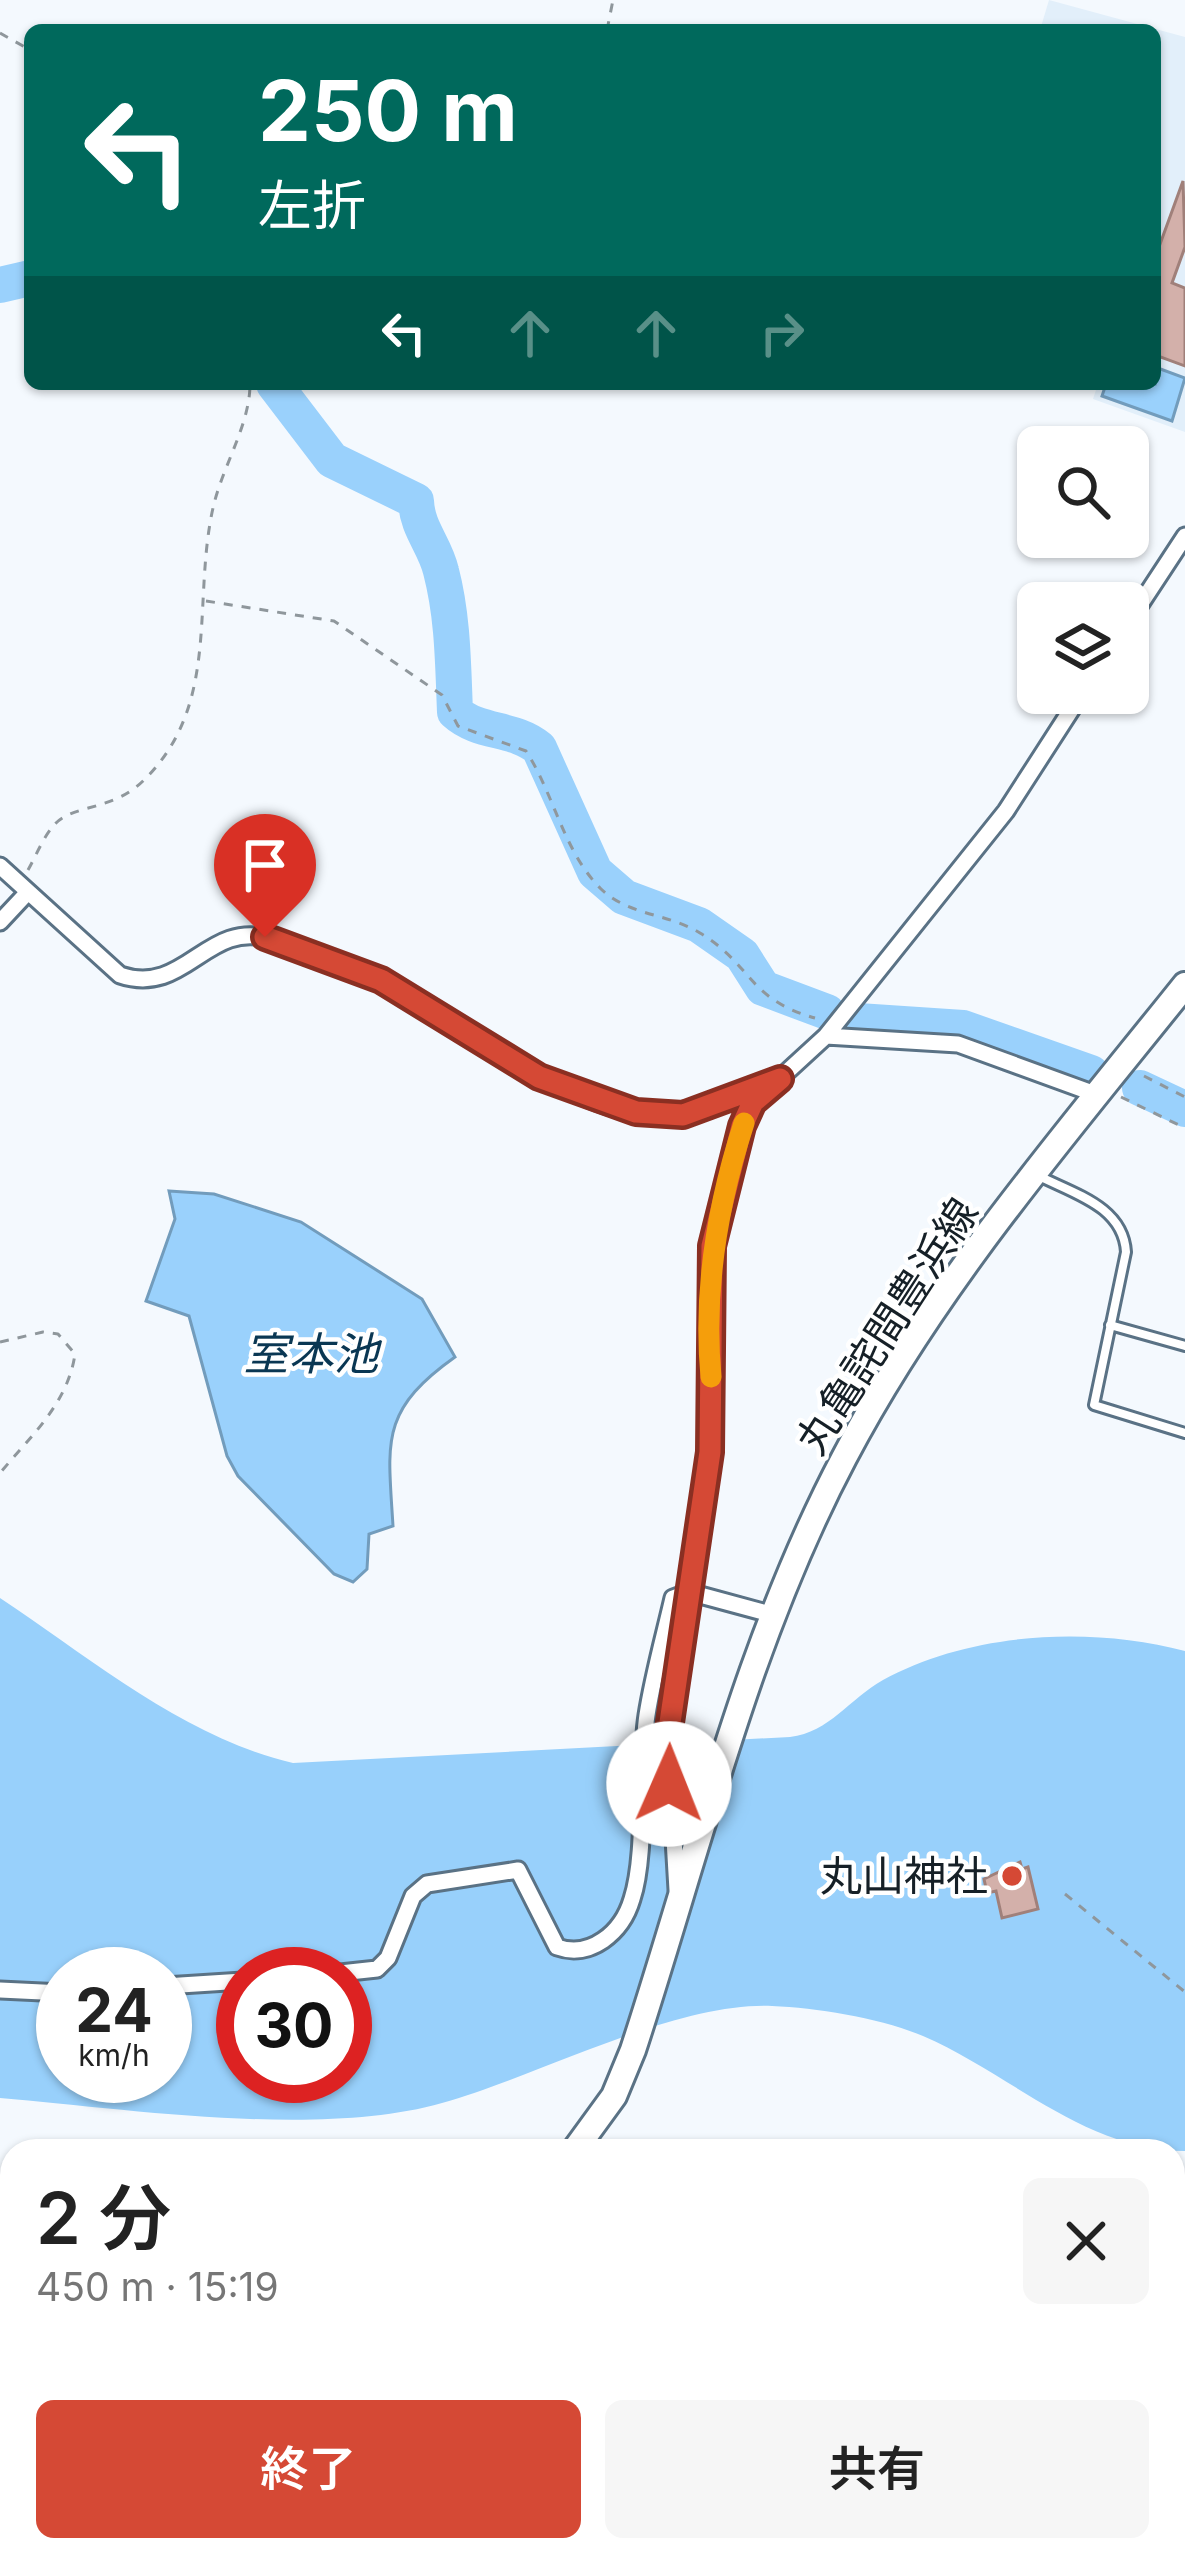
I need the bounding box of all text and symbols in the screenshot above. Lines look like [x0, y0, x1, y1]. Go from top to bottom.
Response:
text: 250 m [258, 60, 518, 161]
icon: left [60, 72, 216, 228]
text: 左折 [258, 173, 366, 238]
icon: left [371, 300, 437, 366]
icon: ahead [497, 300, 563, 366]
icon: ahead [623, 300, 689, 366]
icon: right [749, 300, 815, 366]
map controls [1017, 426, 1149, 714]
button: search [1017, 426, 1149, 558]
button: layers [1017, 582, 1149, 714]
pin [214, 814, 316, 937]
icon: arrive [232, 832, 298, 898]
street label: 丸亀詫間豊浜線 [785, 1189, 988, 1463]
water label: 室本池 [243, 1326, 382, 1381]
position arrow [606, 1721, 732, 1847]
place label: 丸山神社 [820, 1850, 988, 1901]
marker: 丸山神社 [999, 1863, 1025, 1889]
speed limit sign: 30 [216, 1947, 372, 2103]
text: 24 [75, 1974, 153, 2046]
text: km/h [78, 2037, 150, 2073]
text: 2 分 [36, 2174, 171, 2261]
button: close [1023, 2178, 1149, 2304]
text: 450 m · 15:19 [36, 2263, 279, 2310]
button: 終了 [36, 2400, 581, 2538]
button: 共有 [605, 2400, 1149, 2538]

